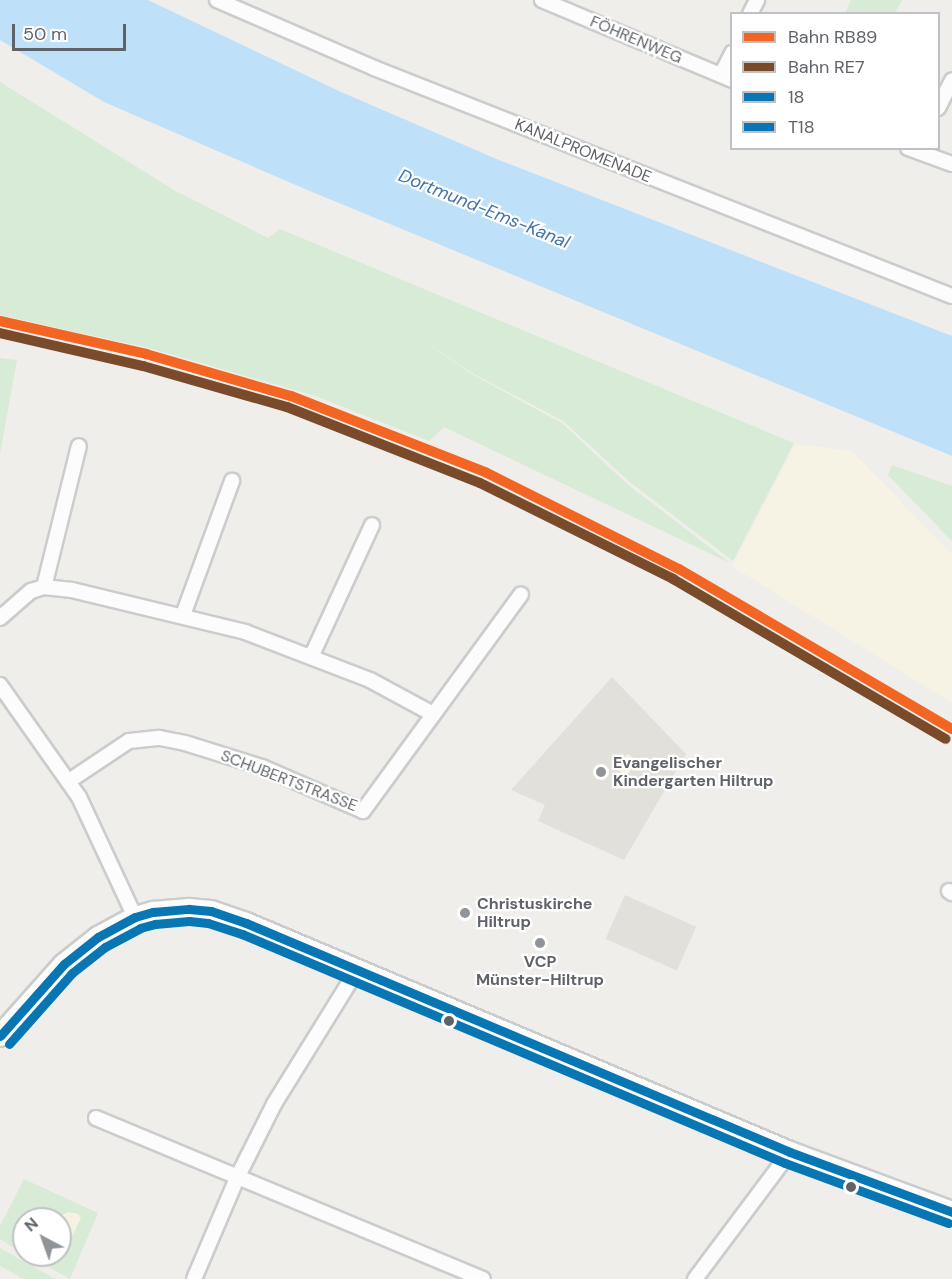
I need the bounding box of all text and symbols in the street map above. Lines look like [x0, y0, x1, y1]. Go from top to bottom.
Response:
scale bar [15, 12, 129, 50]
street label: FÖHRENWEG [587, 12, 685, 68]
legend [730, 12, 940, 150]
text: 50 m [23, 22, 67, 46]
text: Bahn RB89 [788, 25, 877, 49]
text: Bahn RE7 [788, 55, 865, 79]
text: 18 [788, 85, 805, 109]
street label: KANALPROMENADE [512, 115, 654, 187]
text: T18 [788, 115, 815, 139]
water label: Dortmund-Ems-Kanal [395, 165, 573, 253]
street label: SCHUBERTSTRASSE [218, 746, 360, 816]
place label: Evangelischer Kindergarten Hiltrup [613, 753, 773, 791]
marker: Evangelischer Kindergarten Hiltrup [594, 765, 608, 779]
place label: Christuskirche Hiltrup [477, 894, 592, 932]
marker: Christuskirche Hiltrup [458, 906, 472, 920]
marker: VCP Münster-Hiltrup [533, 936, 547, 950]
place label: VCP Münster-Hiltrup [476, 952, 604, 990]
unlabelled marker [443, 1015, 455, 1027]
unlabelled marker [845, 1181, 857, 1193]
north arrow [12, 1207, 72, 1267]
text: N [20, 1213, 42, 1236]

